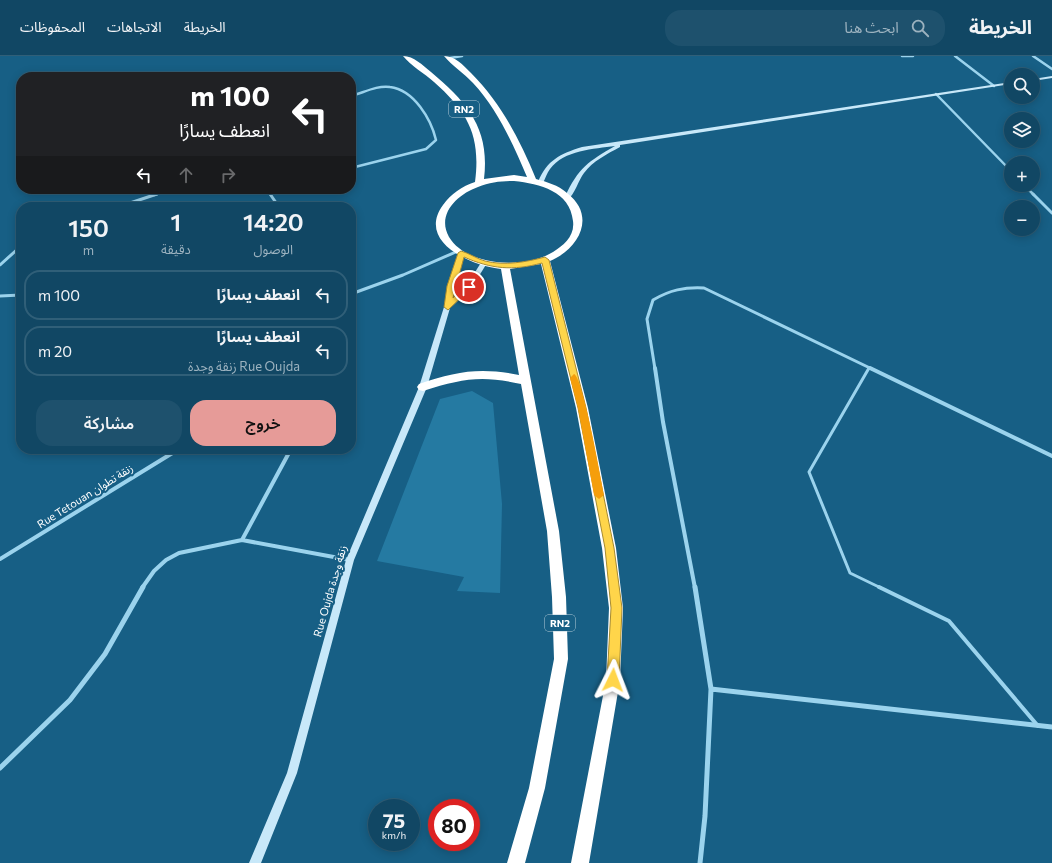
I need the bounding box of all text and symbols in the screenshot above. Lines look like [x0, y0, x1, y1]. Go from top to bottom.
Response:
search box [665, 10, 945, 46]
text: الخريطة [969, 15, 1032, 38]
icon: search [909, 17, 931, 39]
text: المحفوظات [20, 18, 85, 35]
text: الاتجاهات [107, 18, 162, 35]
text: الخريطة [184, 18, 226, 35]
text: ابحث هنا [844, 18, 899, 36]
map controls [1004, 68, 1040, 236]
button: search [1004, 68, 1040, 104]
text: 100 m [190, 78, 270, 112]
icon: left [284, 88, 336, 140]
road number: RN2 [449, 101, 479, 117]
button: layers [1004, 112, 1040, 148]
text: انعطف يسارًا [179, 119, 270, 141]
button: + [1004, 156, 1040, 192]
icon: left [133, 164, 155, 186]
icon: ahead [175, 164, 197, 186]
icon: right [217, 164, 239, 186]
button: − [1004, 200, 1040, 236]
text: 1 [171, 207, 181, 236]
text: 14:20 [243, 207, 304, 236]
text: 150 [68, 213, 109, 242]
text: دقيقة [161, 241, 191, 257]
text: الوصول [254, 241, 293, 257]
text: m [83, 242, 94, 258]
pin [452, 270, 486, 304]
icon: arrive [458, 276, 480, 298]
icon: left [312, 284, 334, 306]
text: انعطف يسارًا [217, 285, 300, 303]
text: 100 m [38, 286, 80, 304]
text: انعطف يسارًا [217, 327, 300, 345]
icon: left [312, 340, 334, 362]
text: 20 m [38, 342, 72, 360]
text: Rue Oujda زنقة وجدة [188, 358, 300, 374]
button: مشاركة [36, 400, 182, 446]
button: خروج [190, 400, 336, 446]
street label: Rue Tetouan زنقة تطوان [34, 461, 136, 531]
street label: Rue Oujda زنقة وجدة [310, 544, 350, 638]
road number: RN2 [545, 615, 575, 631]
position arrow [592, 659, 634, 701]
speed limit sign: 80 [428, 799, 480, 851]
text: 75 [383, 808, 405, 832]
text: km/h [382, 829, 406, 841]

